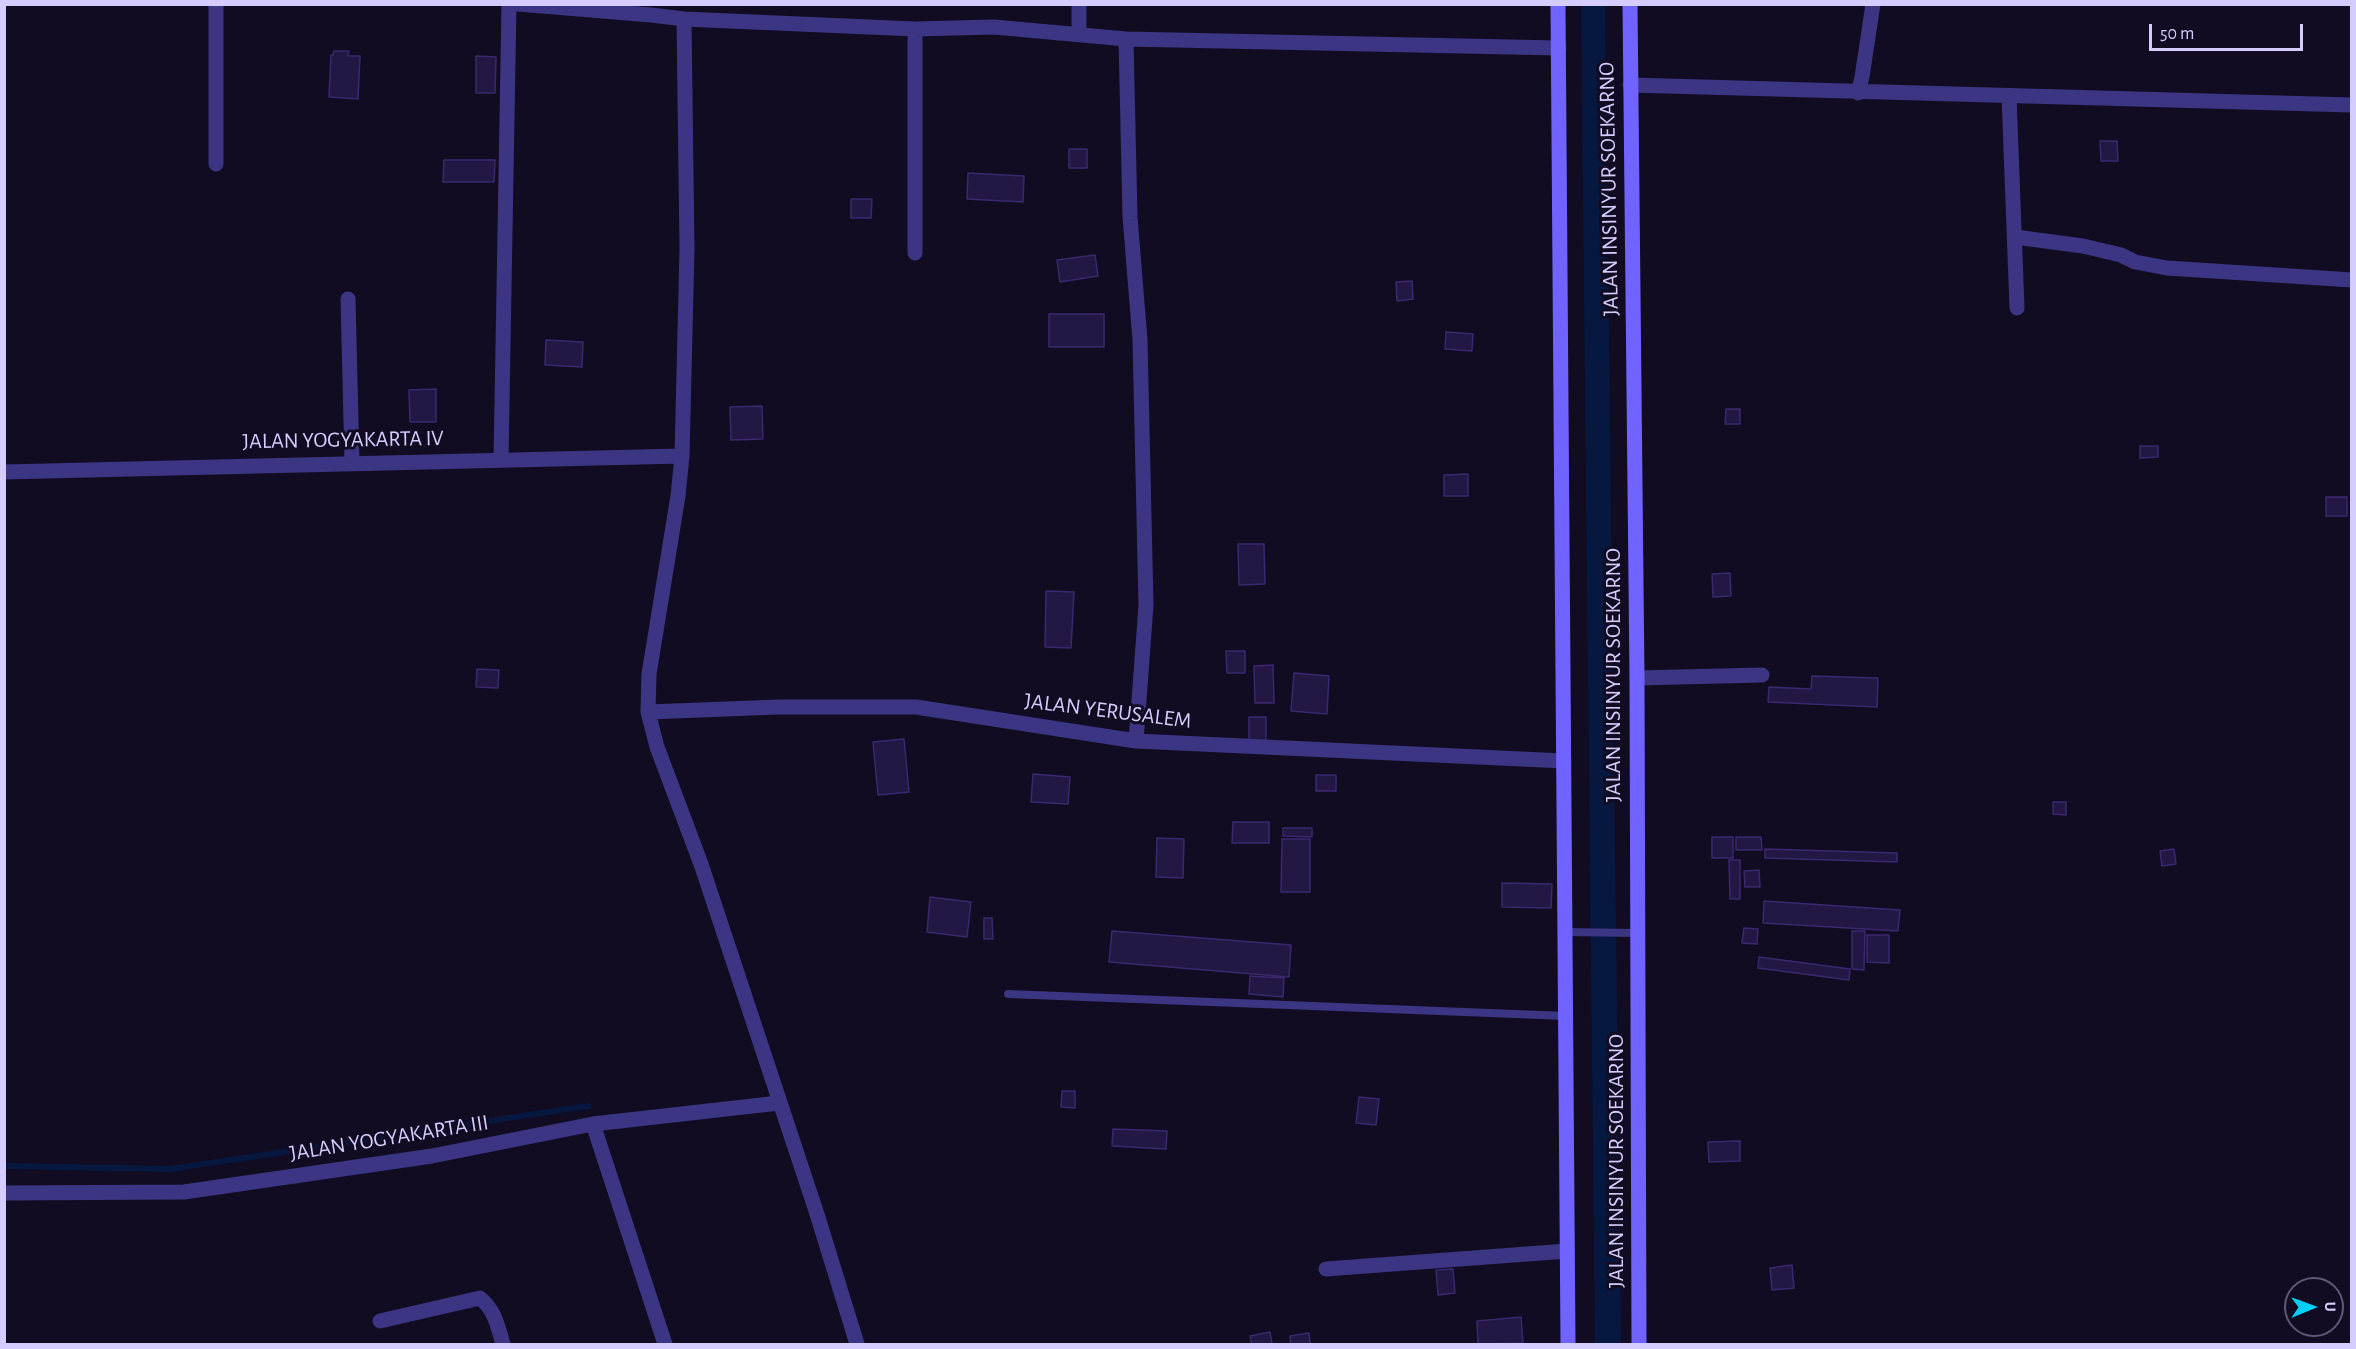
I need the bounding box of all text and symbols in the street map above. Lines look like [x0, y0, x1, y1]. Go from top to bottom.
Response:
scale bar [2152, 12, 2306, 50]
text: 50 m [2160, 25, 2194, 43]
street label: JALAN INSINYUR SOEKARNO [1594, 62, 1624, 316]
street label: JALAN YOGYAKARTA IV [242, 425, 444, 455]
street label: JALAN INSINYUR SOEKARNO [1600, 548, 1626, 802]
street label: JALAN YERUSALEM [1023, 688, 1193, 734]
street label: JALAN INSINYUR SOEKARNO [1603, 1034, 1629, 1288]
street label: JALAN YOGYAKARTA III [288, 1109, 490, 1167]
north arrow [2284, 1277, 2344, 1337]
text: U [2322, 1301, 2338, 1312]

